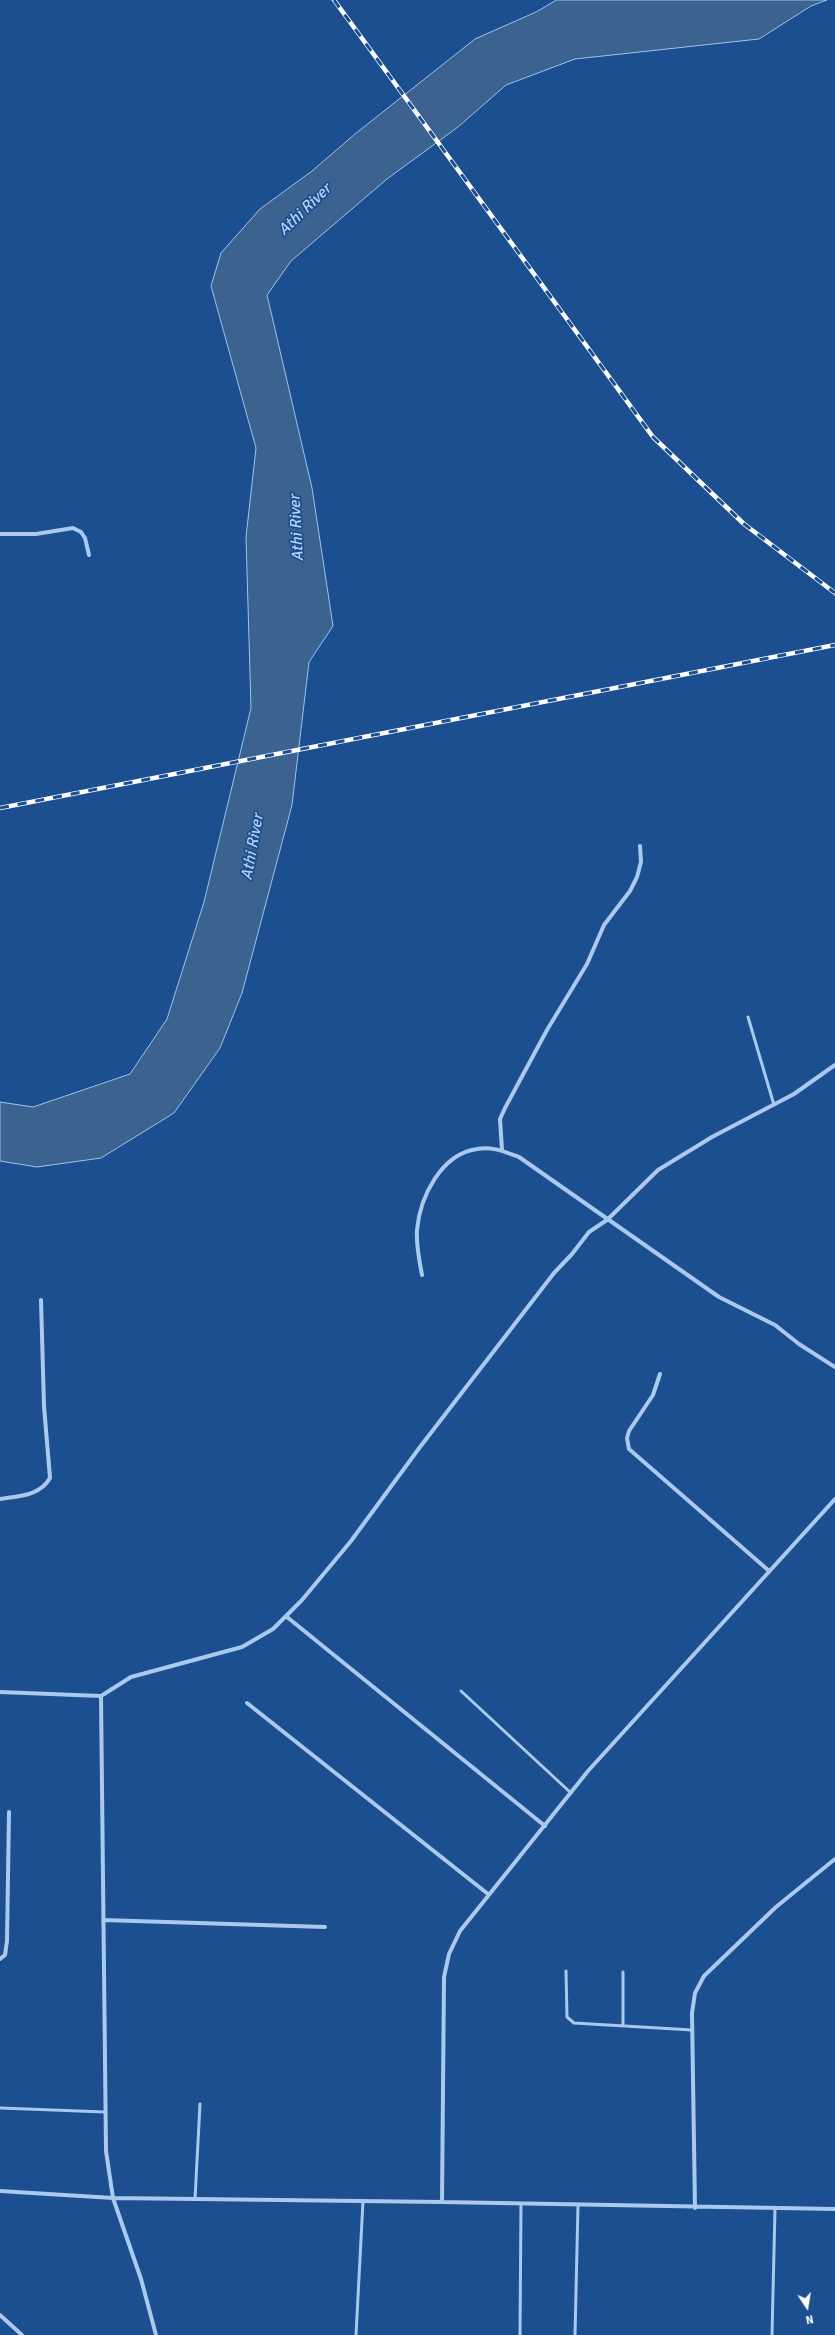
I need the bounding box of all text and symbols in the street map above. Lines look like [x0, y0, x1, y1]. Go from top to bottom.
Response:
water label: Athi River [274, 180, 336, 240]
water label: Athi River [286, 494, 308, 562]
water label: Athi River [238, 813, 268, 881]
north arrow [787, 2287, 827, 2327]
text: N [805, 2312, 815, 2326]

